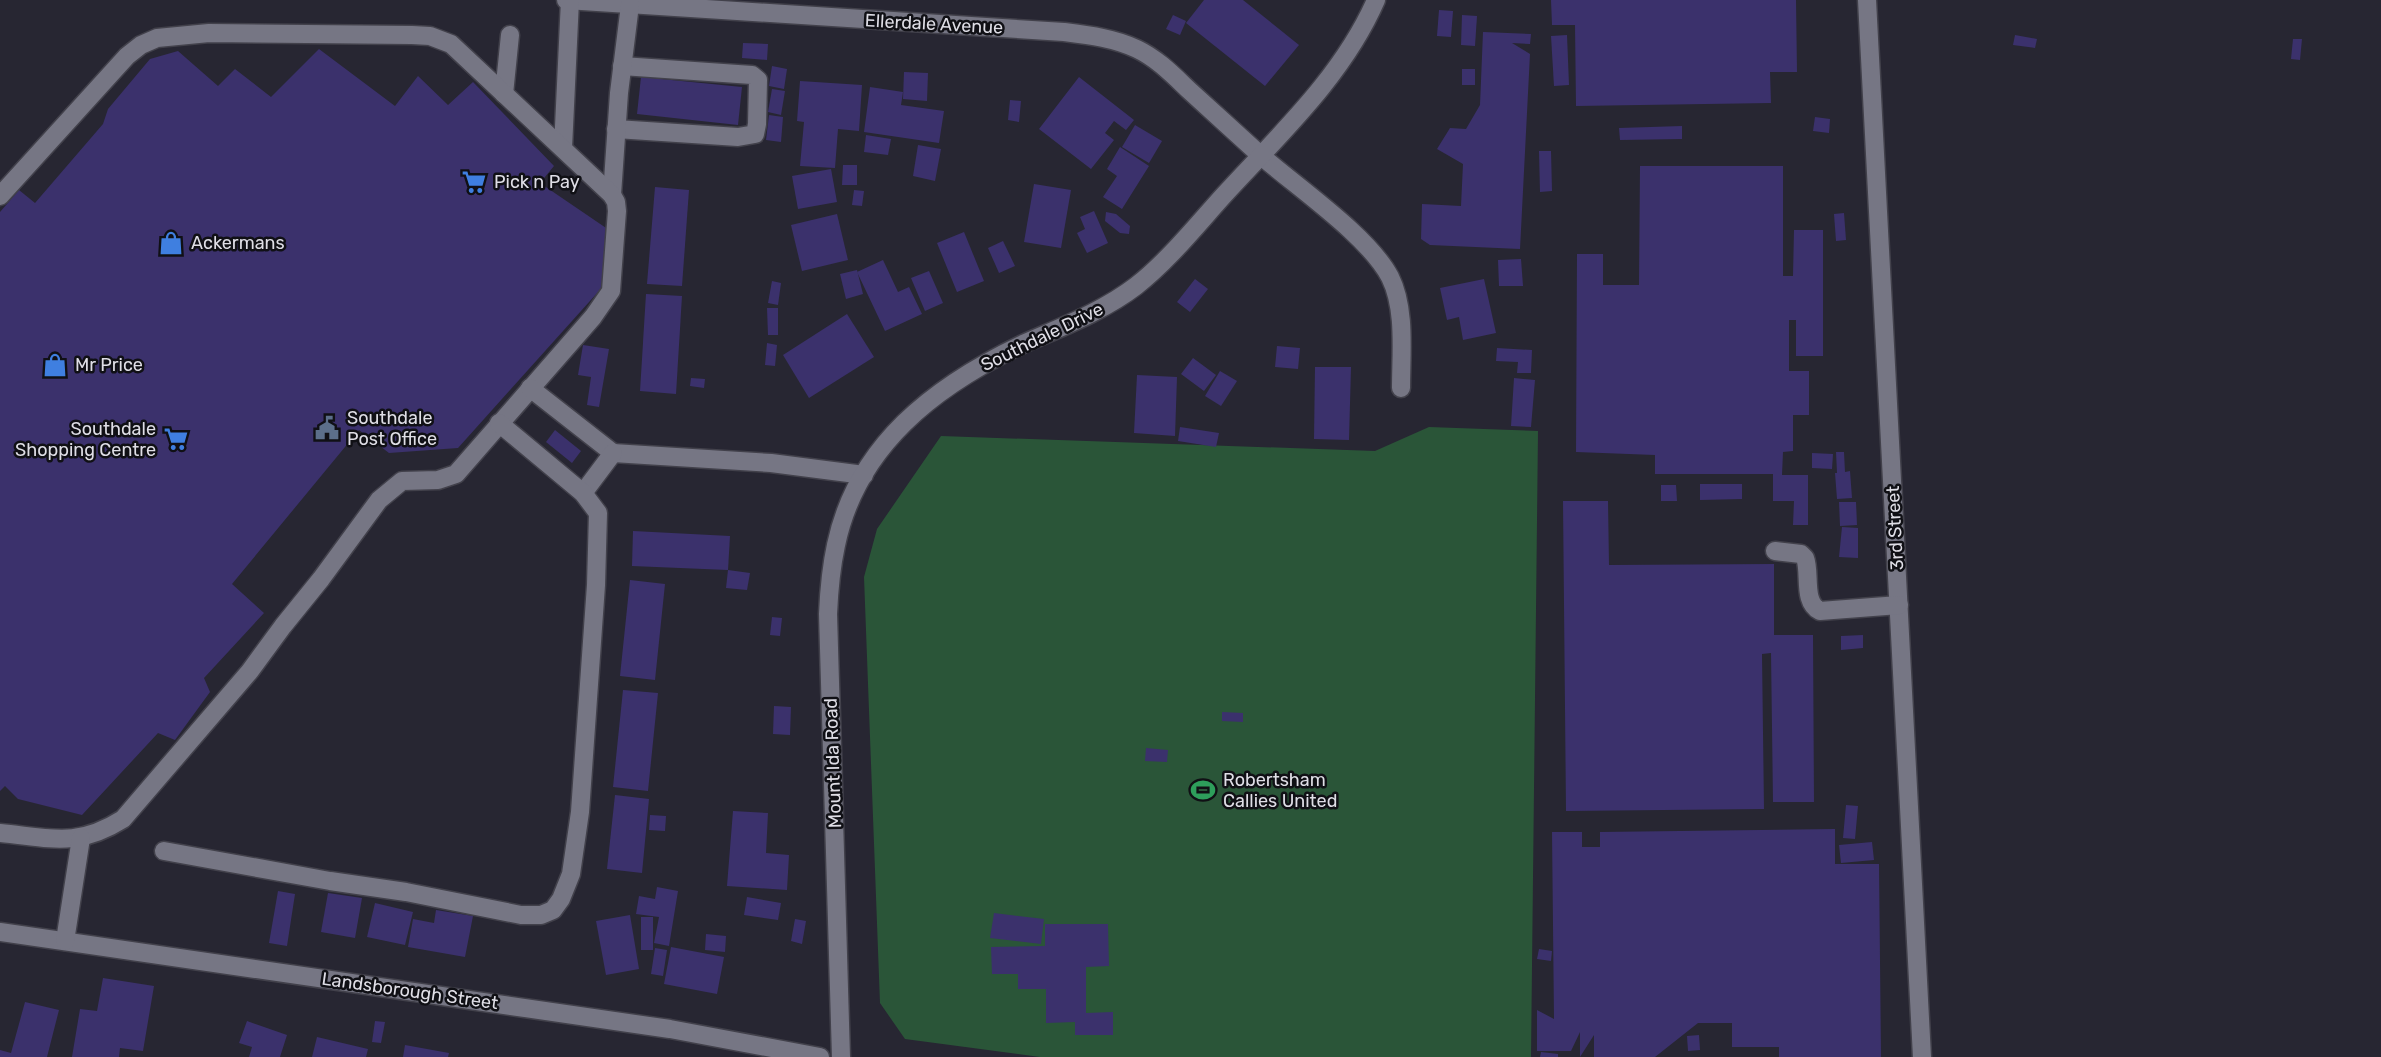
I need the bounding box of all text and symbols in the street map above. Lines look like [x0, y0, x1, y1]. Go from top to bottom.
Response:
street label: Ellerdale Avenue [864, 9, 1004, 39]
supermarket icon: Pick n Pay [460, 168, 488, 196]
place label: Pick n Pay [494, 171, 580, 193]
shop icon: Ackermans [157, 229, 185, 257]
place label: Ackermans [191, 232, 285, 254]
street label: Southdale Drive [977, 298, 1107, 376]
shop icon: Mr Price [41, 351, 69, 379]
place label: Mr Price [75, 354, 143, 376]
place label: Southdale Post Office [347, 407, 437, 450]
public building icon: Southdale Post Office [313, 414, 341, 442]
place label: Southdale Shopping Centre [15, 418, 156, 461]
supermarket icon: Southdale Shopping Centre [162, 425, 190, 453]
street label: 3rd Street [1882, 485, 1908, 571]
street label: Mount Ida Road [820, 697, 846, 829]
place label: Robertsham Callies United [1223, 769, 1337, 812]
sports icon: Robertsham Callies United [1189, 776, 1217, 804]
street label: Landsborough Street [320, 968, 500, 1014]

